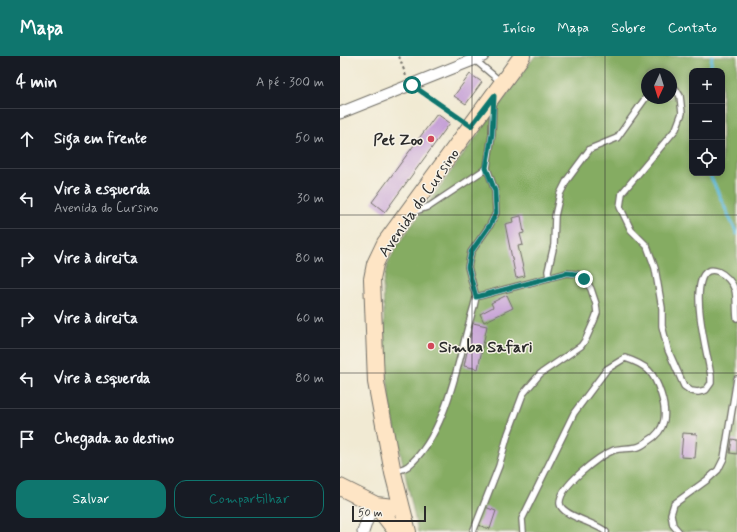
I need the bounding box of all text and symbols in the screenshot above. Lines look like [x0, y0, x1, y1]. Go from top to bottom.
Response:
text: Mapa [20, 16, 63, 41]
text: Início [502, 19, 535, 37]
text: Mapa [557, 19, 589, 37]
text: Sobre [611, 19, 646, 37]
text: Contato [668, 19, 717, 37]
north arrow [641, 68, 677, 104]
map controls [689, 68, 725, 176]
button: + [689, 68, 725, 104]
text: 4 min [16, 71, 57, 93]
text: A pé · 300 m [256, 74, 324, 91]
route start [403, 76, 421, 94]
button: − [689, 104, 725, 140]
icon: ahead [16, 128, 38, 150]
text: Siga em frente [54, 129, 147, 149]
text: 50 m [295, 130, 324, 147]
place label: Pet Zoo [373, 130, 423, 151]
marker: Pet Zoo [426, 134, 436, 144]
button: locate [689, 140, 725, 176]
street label: Avenida do Cursino [374, 144, 465, 261]
text: Vire à esquerda [54, 180, 150, 200]
icon: left [16, 188, 38, 210]
text: 30 m [297, 190, 324, 207]
text: Avenida do Cursino [54, 200, 158, 217]
icon: right [16, 248, 38, 270]
text: Vire à direita [54, 249, 138, 269]
text: 80 m [295, 250, 324, 267]
route end [575, 270, 593, 288]
icon: right [16, 308, 38, 330]
text: Vire à direita [54, 309, 138, 329]
text: 60 m [296, 310, 324, 327]
place label: Simba Safari [439, 337, 532, 358]
marker: Simba Safari [426, 341, 436, 351]
icon: left [16, 368, 38, 390]
text: Vire à esquerda [54, 369, 150, 389]
text: 80 m [295, 370, 324, 387]
icon: arrive [16, 428, 38, 450]
text: Chegada ao destino [54, 429, 174, 449]
button: Salvar [16, 480, 166, 518]
button: Compartilhar [174, 480, 324, 518]
scale bar [352, 504, 426, 523]
text: 50 m [358, 506, 383, 520]

